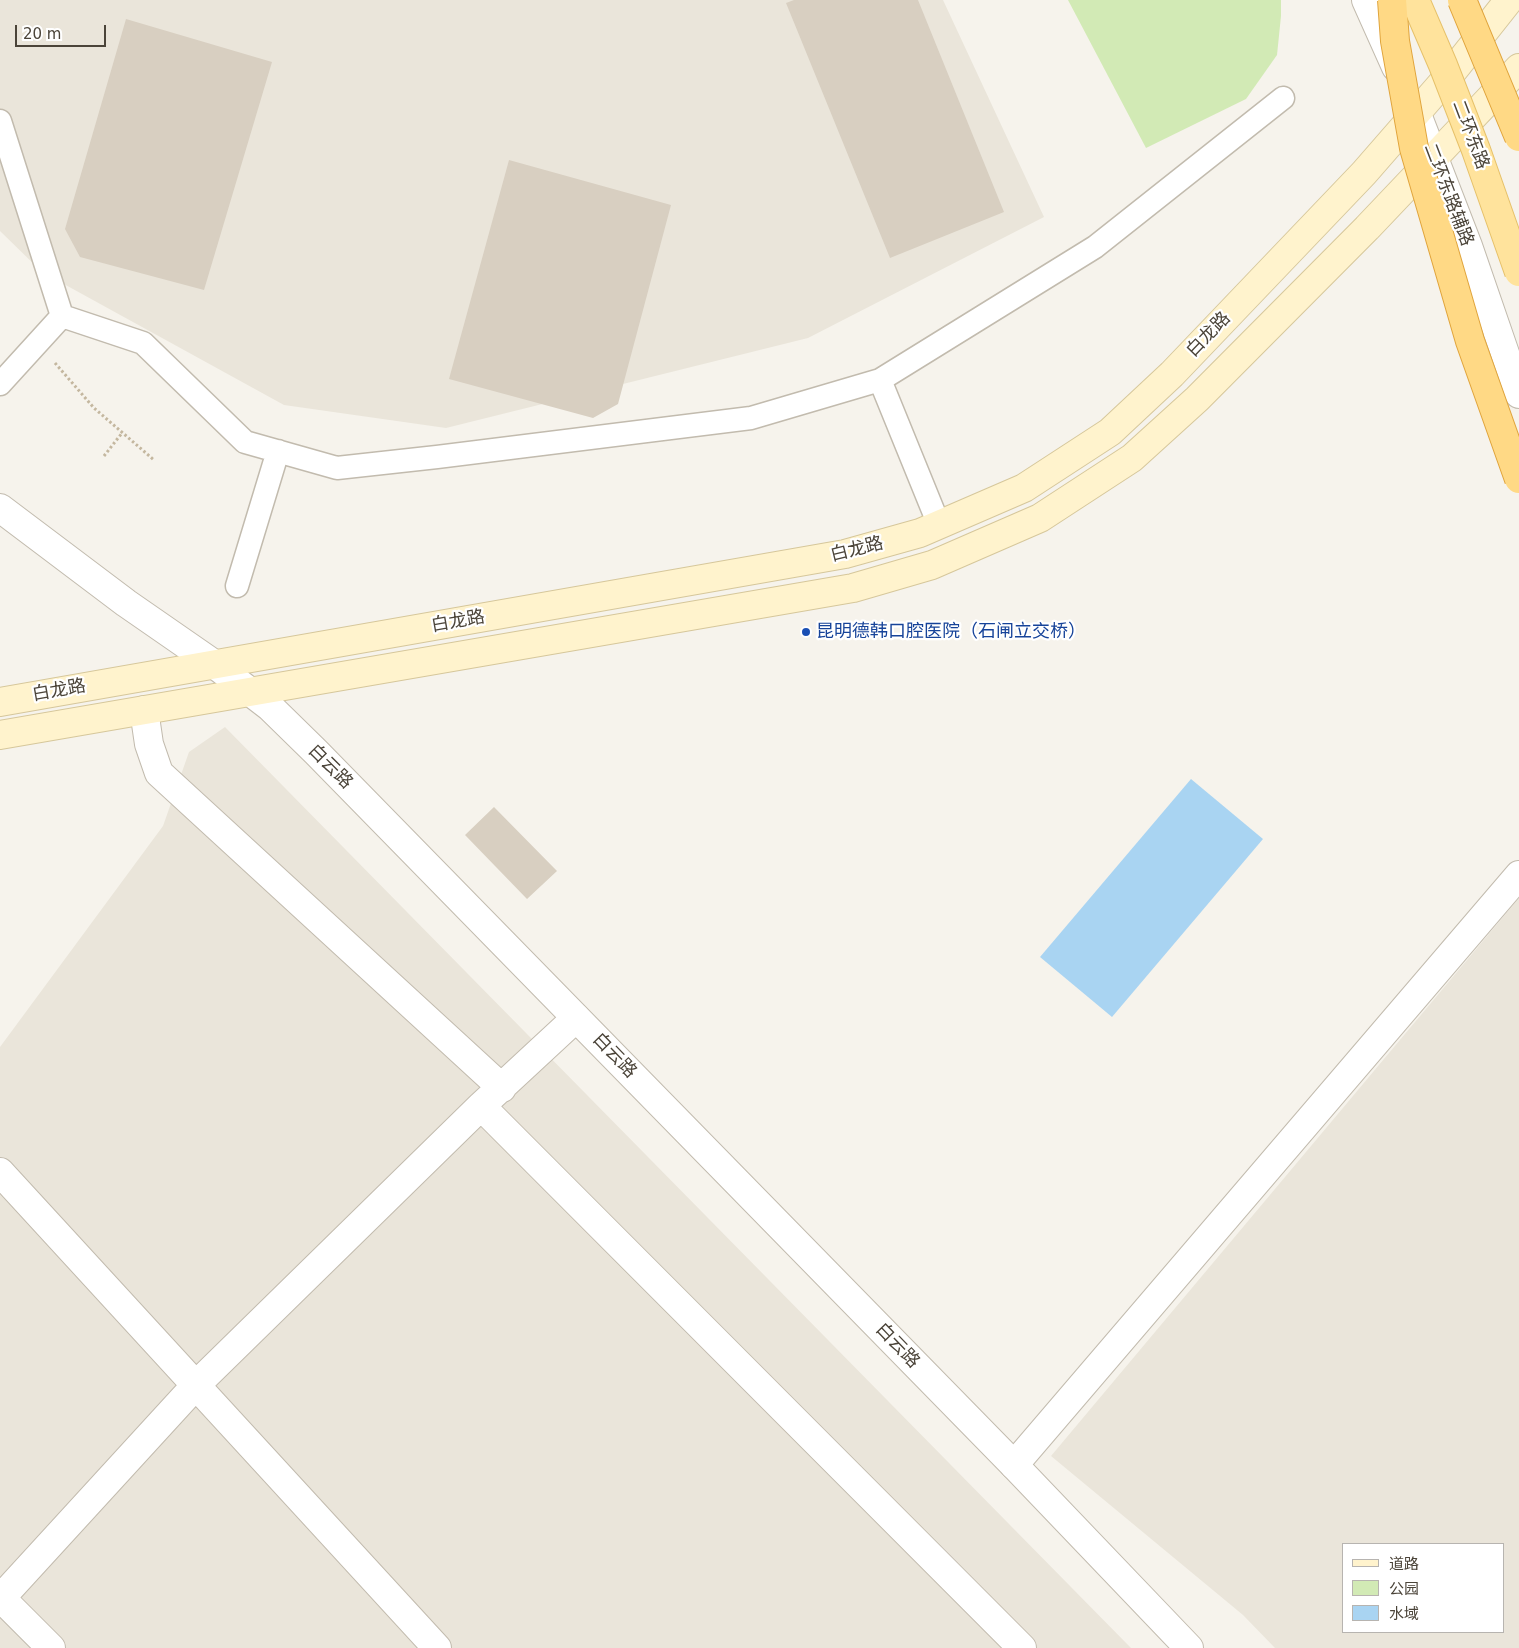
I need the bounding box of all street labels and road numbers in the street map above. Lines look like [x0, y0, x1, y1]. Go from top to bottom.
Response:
street label: 二环东路 [1447, 98, 1493, 172]
street label: 二环东路辅路 [1419, 141, 1477, 249]
street label: 白龙路 [1182, 308, 1236, 362]
street label: 白龙路 [828, 533, 886, 567]
street label: 白龙路 [430, 607, 486, 637]
street label: 白龙路 [31, 676, 87, 706]
street label: 白云路 [303, 740, 357, 794]
street label: 白云路 [587, 1029, 641, 1083]
street label: 白云路 [870, 1319, 924, 1373]

